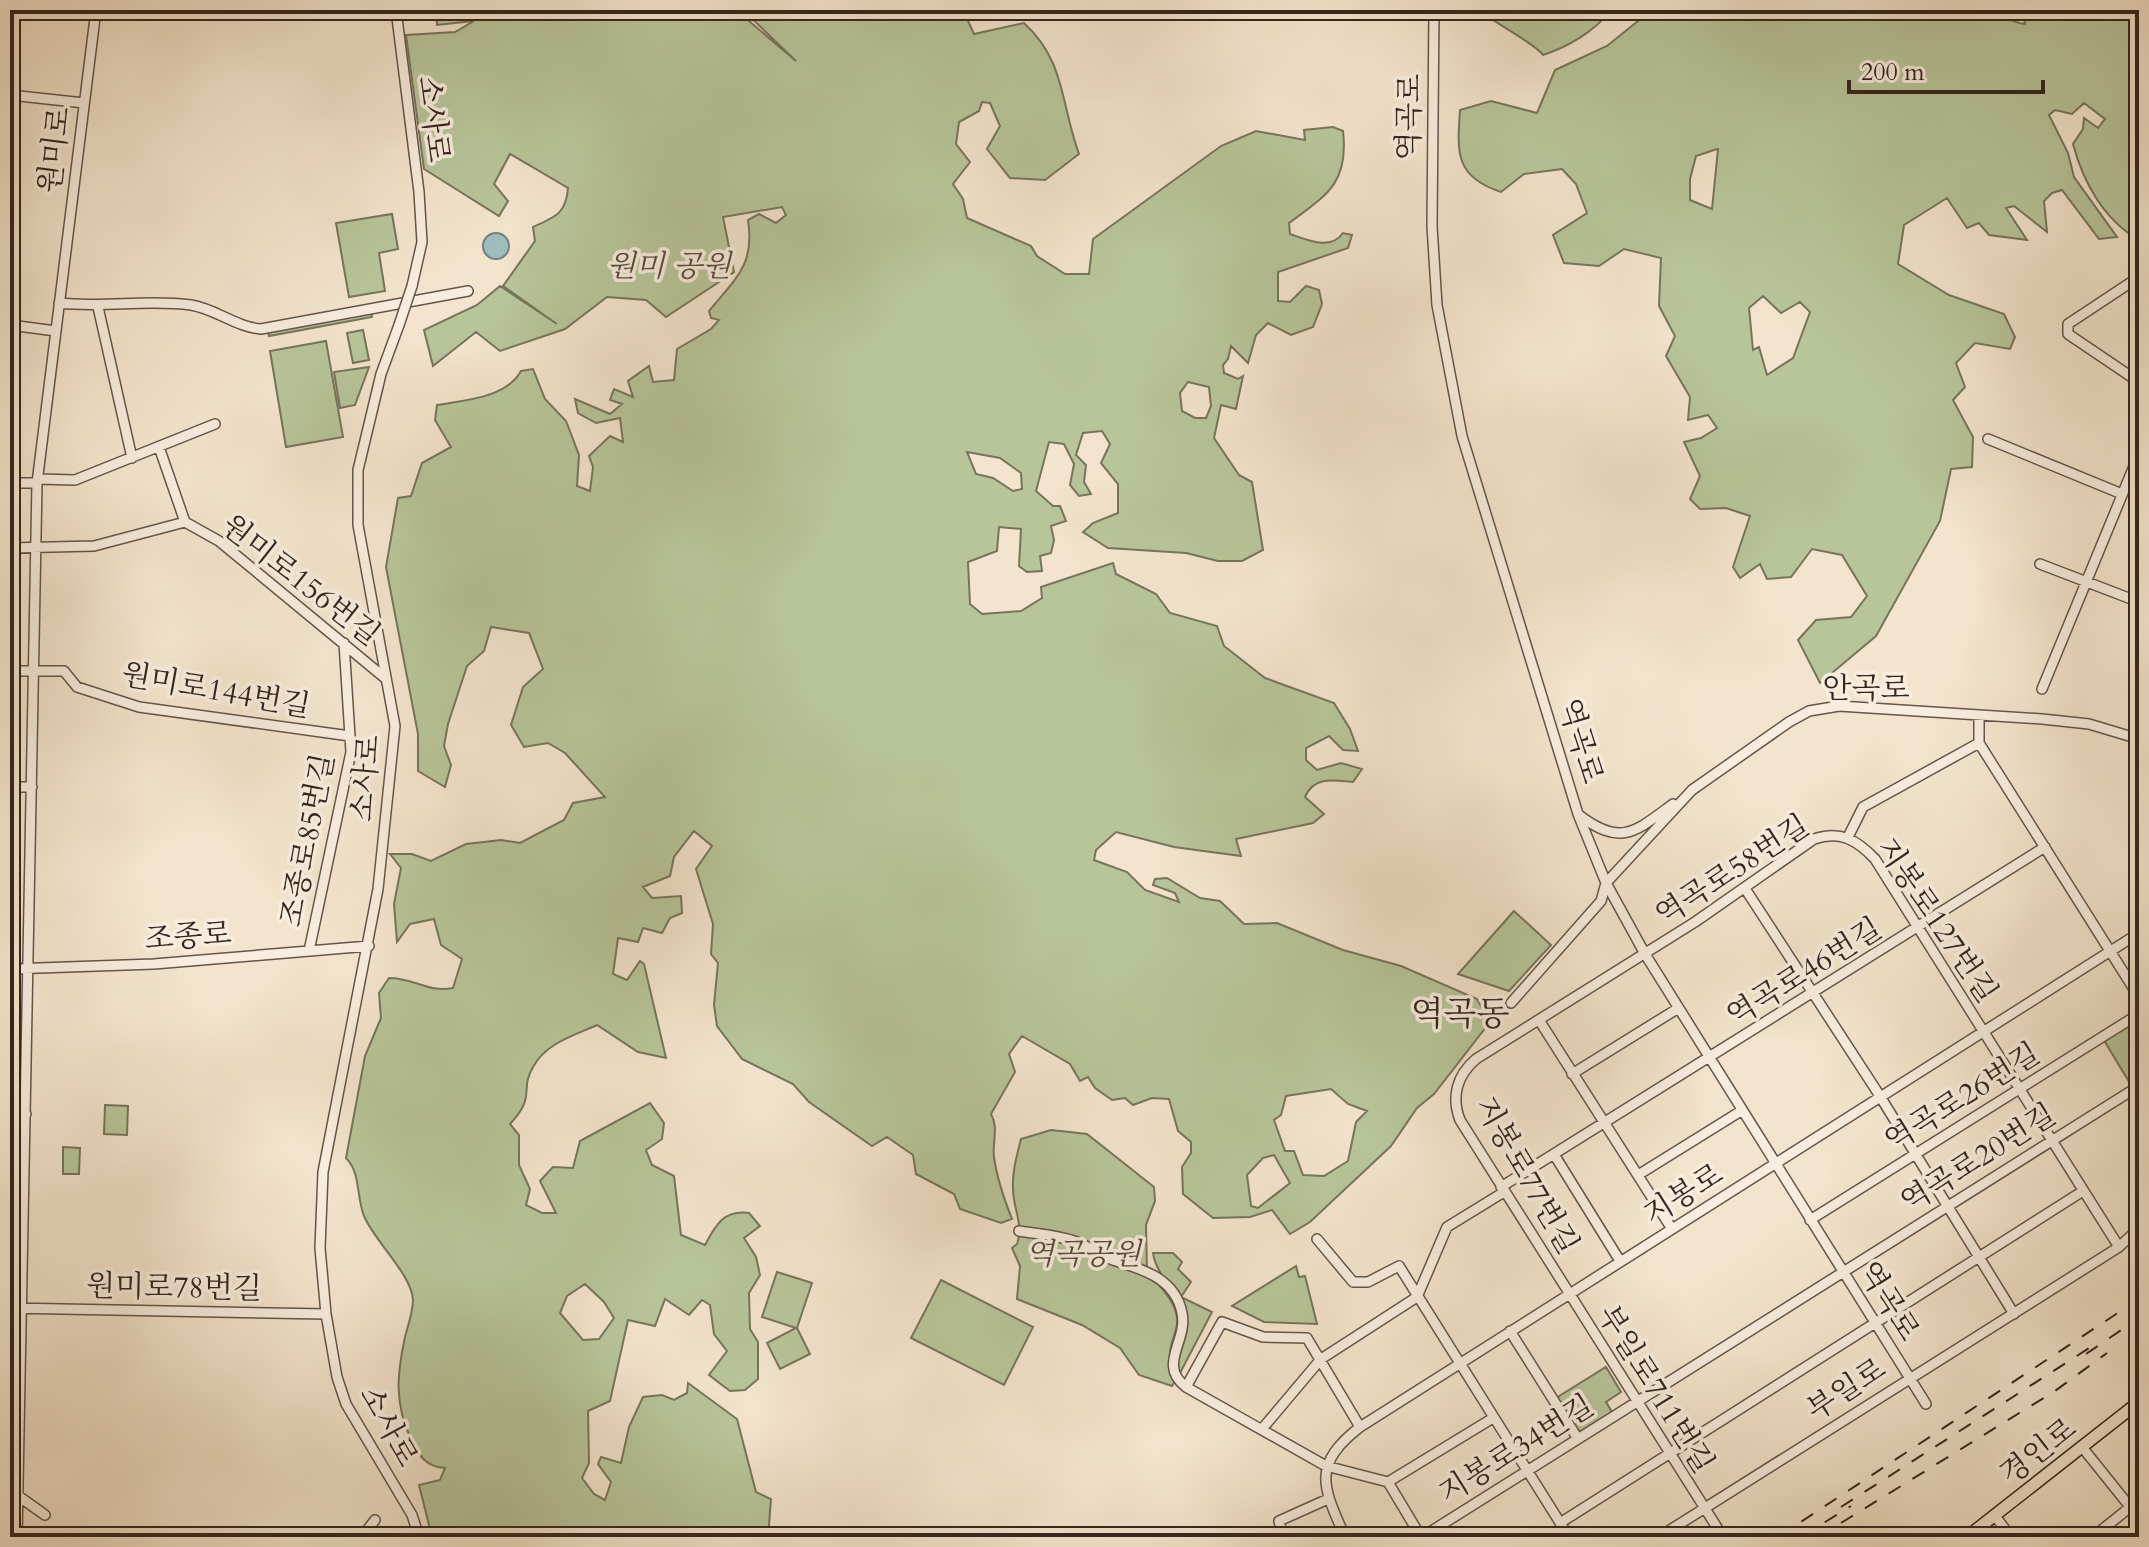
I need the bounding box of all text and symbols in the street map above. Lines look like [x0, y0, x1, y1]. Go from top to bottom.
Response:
scale bar [1849, 44, 2043, 94]
text: 200 m [1861, 56, 1925, 89]
street label: 소사로 [408, 73, 459, 165]
street label: 역곡로 [1388, 73, 1431, 161]
street label: 원미로 [29, 104, 80, 196]
park label: 원미 공원 [607, 246, 733, 287]
street label: 원미로156번길 [213, 505, 389, 655]
street label: 원미로144번길 [118, 654, 314, 727]
street label: 안곡로 [1823, 668, 1909, 709]
street label: 역곡로 [1548, 694, 1613, 789]
street label: 소사로 [341, 733, 390, 823]
street label: 조종로85번길 [271, 750, 344, 930]
street label: 역곡로58번길 [1647, 805, 1817, 935]
street label: 지봉로127번길 [1866, 830, 2007, 1011]
street label: 역곡로46번길 [1719, 909, 1890, 1036]
street label: 조종로 [143, 913, 233, 960]
district label: 역곡동 [1411, 991, 1509, 1037]
street label: 역곡로26번길 [1877, 1034, 2048, 1161]
street label: 지봉로77번길 [1465, 1089, 1588, 1262]
street label: 역곡로20번길 [1893, 1095, 2064, 1222]
street label: 지봉로 [1636, 1154, 1731, 1235]
park label: 역곡공원 [1025, 1234, 1143, 1275]
street label: 역곡로 [1848, 1254, 1929, 1349]
street label: 원미로78번길 [86, 1265, 262, 1310]
street label: 부일로711번길 [1588, 1297, 1724, 1481]
street label: 부일로 [1799, 1349, 1894, 1430]
street label: 소사로 [350, 1378, 428, 1474]
street label: 지봉로34번길 [1431, 1386, 1602, 1513]
street label: 경인로 [1991, 1408, 2085, 1494]

